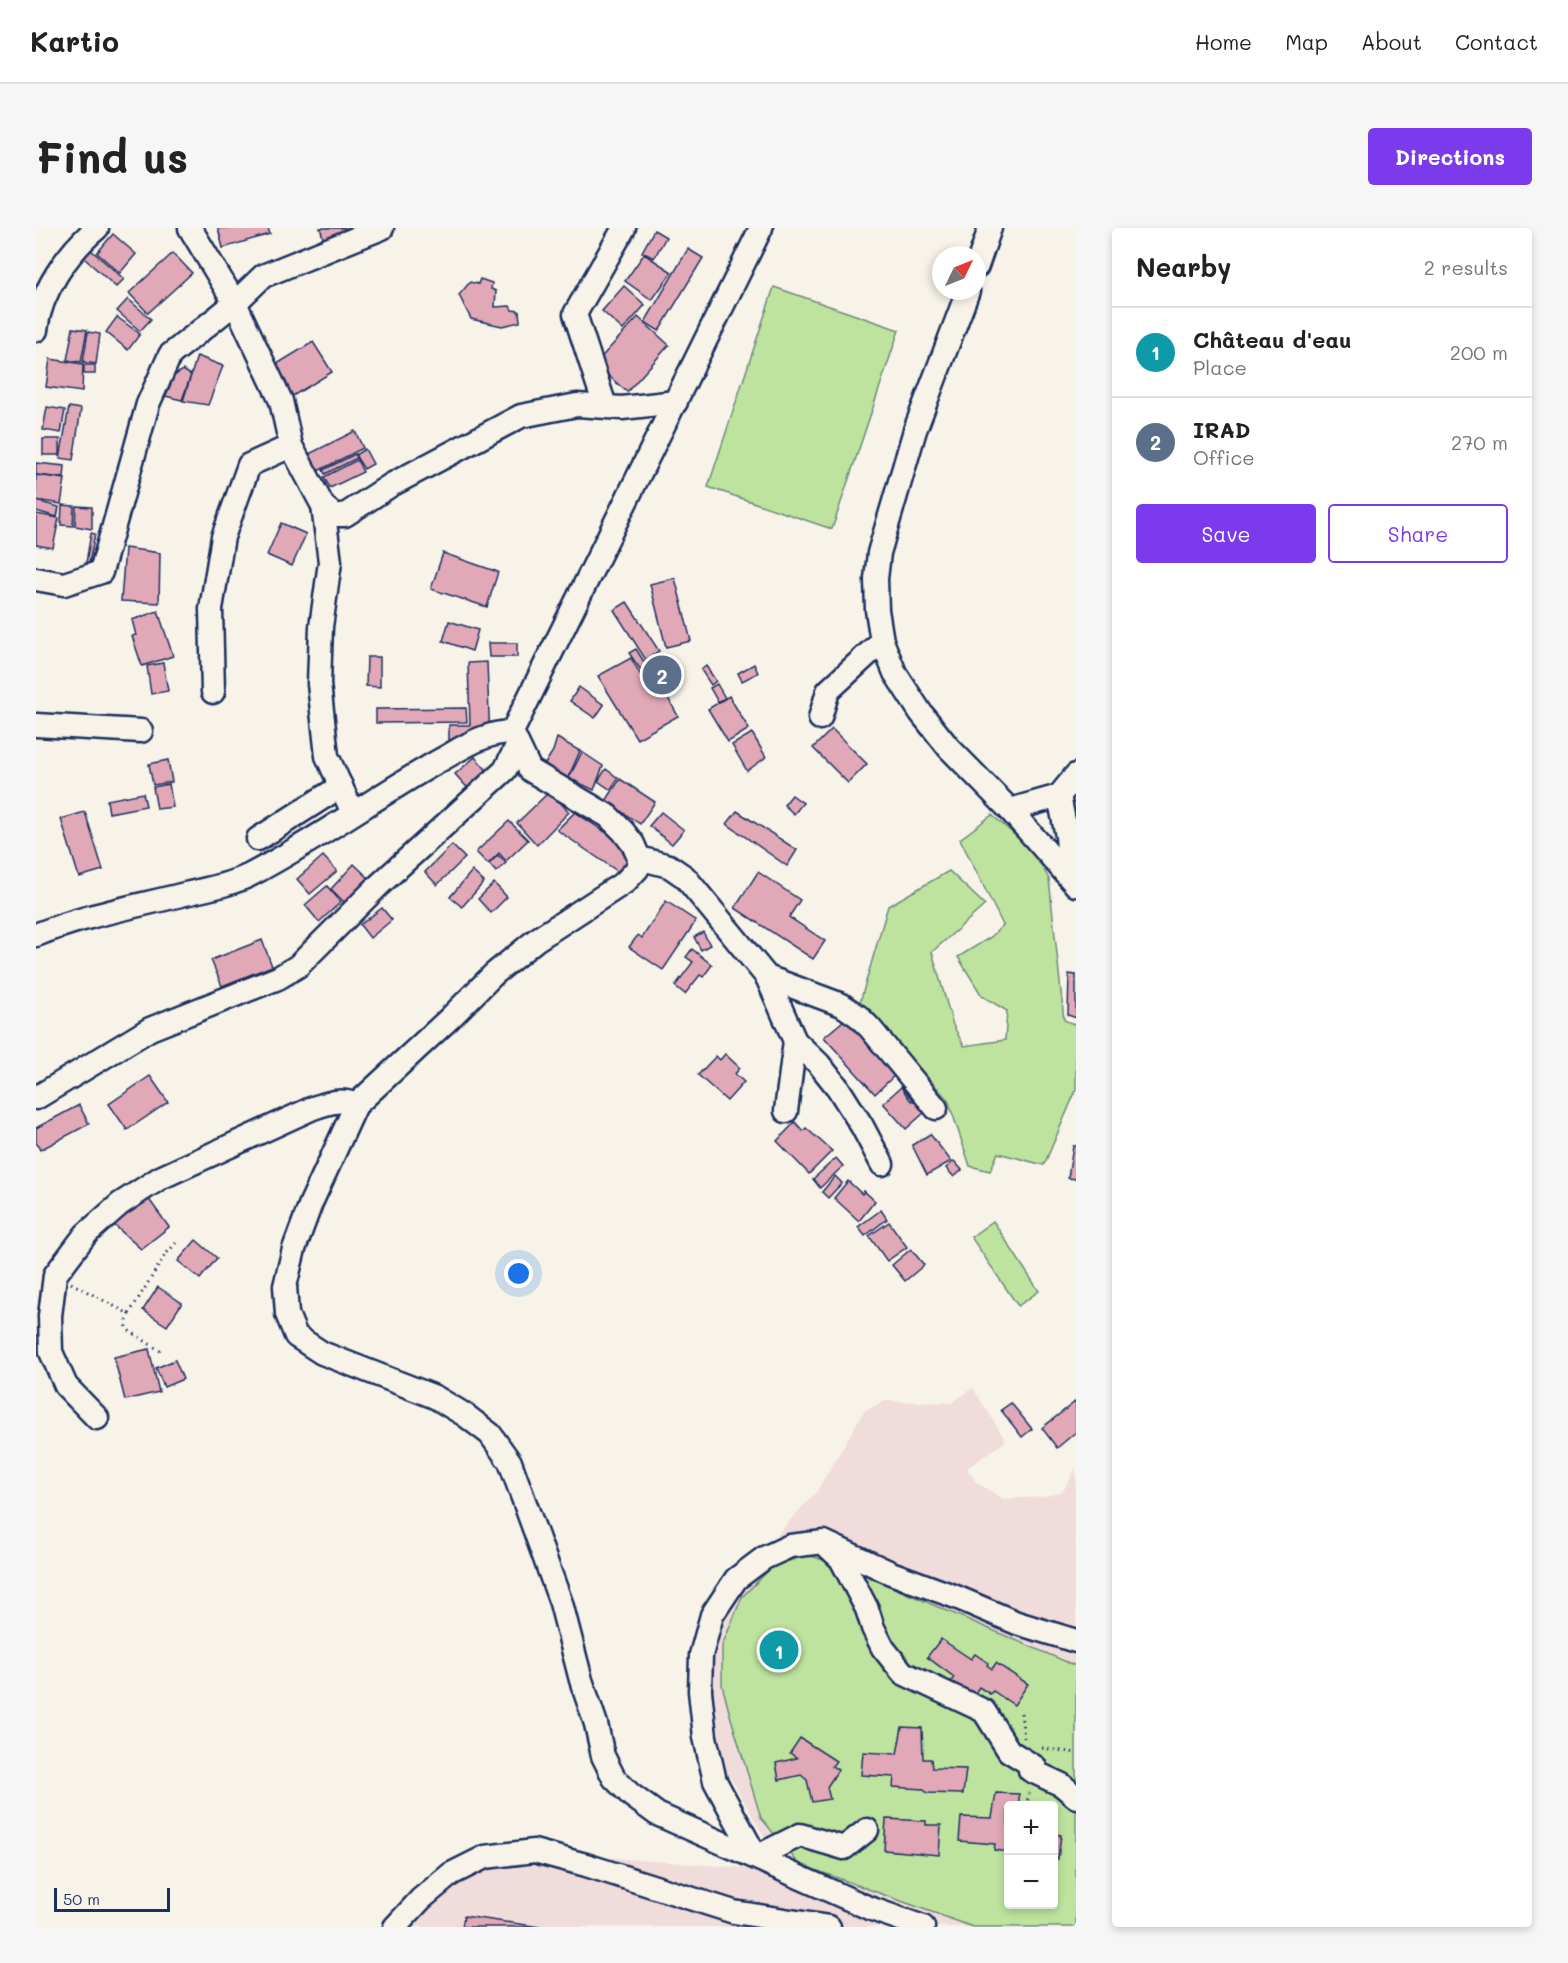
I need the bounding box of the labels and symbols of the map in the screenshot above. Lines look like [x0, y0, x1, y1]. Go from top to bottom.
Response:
north arrow [932, 246, 986, 300]
pin: 2 [642, 652, 682, 698]
your location [504, 1259, 533, 1288]
pin: 1 [760, 1628, 798, 1672]
scale bar [54, 1885, 170, 1912]

